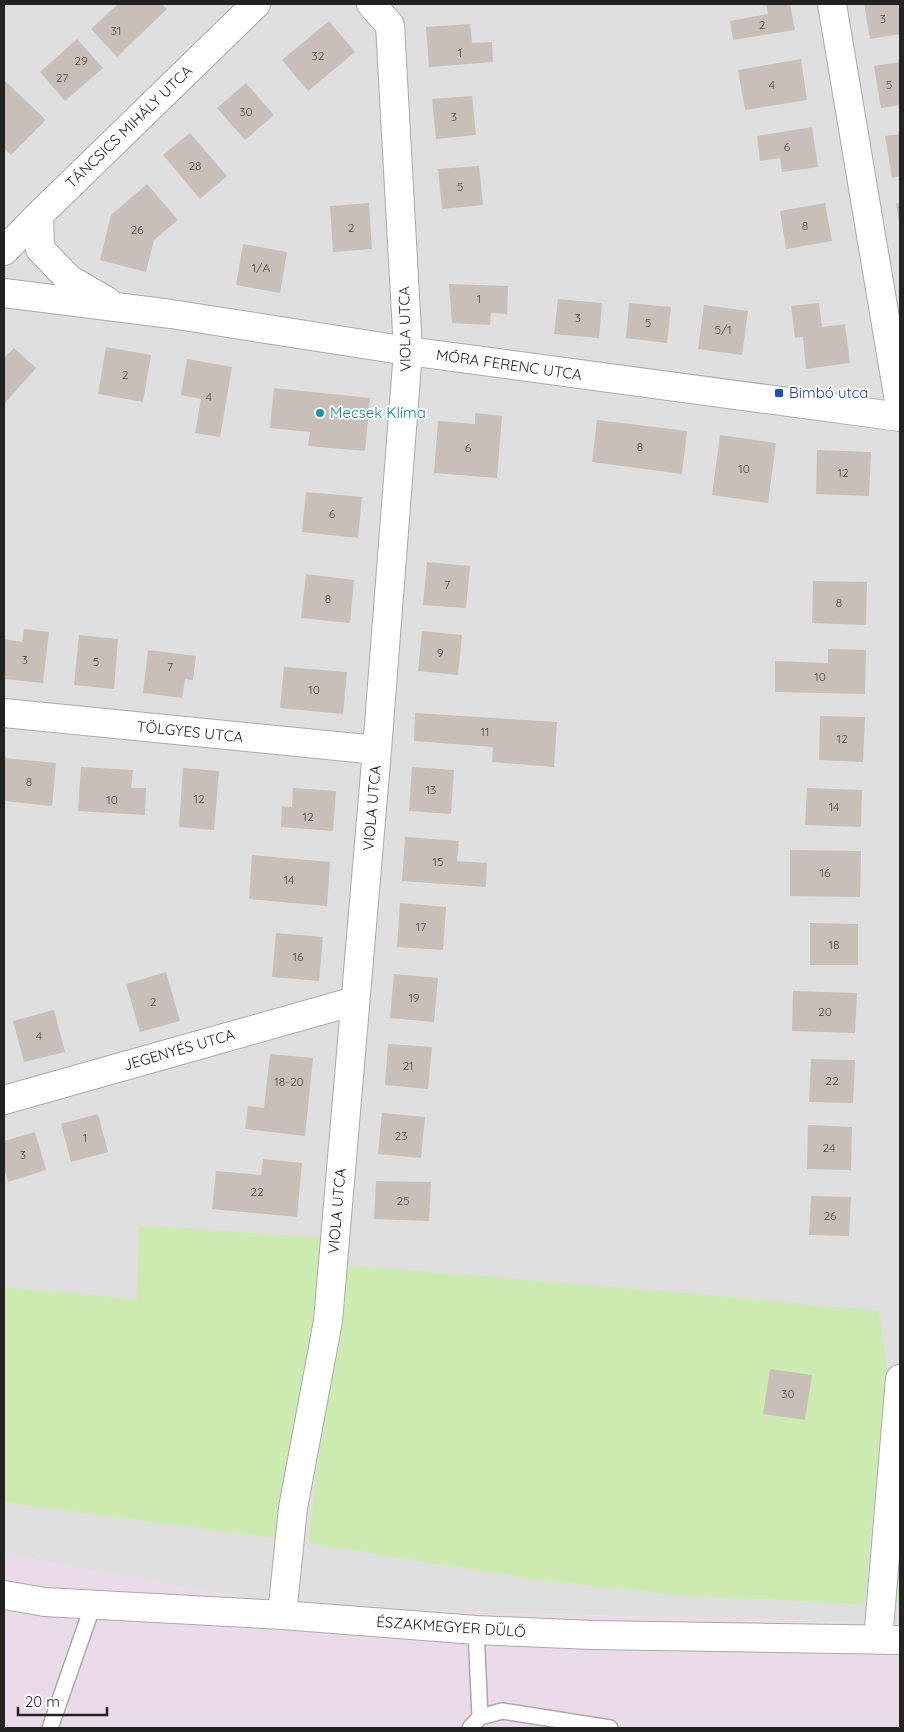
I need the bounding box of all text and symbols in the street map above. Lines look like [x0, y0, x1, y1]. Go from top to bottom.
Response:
house number: 3 [880, 11, 886, 26]
house number: 2 [759, 17, 766, 32]
house number: 31 [111, 23, 121, 38]
house number: 1 [458, 45, 462, 60]
house number: 32 [312, 48, 325, 63]
house number: 29 [74, 53, 88, 68]
street label: TÁNCSICS MIHÁLY UTCA [61, 61, 196, 192]
house number: 27 [56, 70, 68, 85]
house number: 4 [769, 77, 775, 92]
house number: 5 [886, 77, 892, 92]
house number: 30 [239, 104, 253, 119]
house number: 3 [451, 109, 457, 124]
house number: 6 [784, 139, 791, 154]
house number: 28 [188, 158, 202, 173]
house number: 5 [457, 179, 463, 194]
house number: 8 [802, 218, 808, 233]
house number: 2 [348, 220, 355, 235]
house number: 26 [130, 222, 144, 237]
house number: 1/A [252, 260, 270, 275]
street label: VIOLA UTCA [394, 286, 415, 372]
house number: 1 [477, 291, 481, 306]
house number: 3 [575, 310, 581, 325]
house number: 5 [645, 315, 651, 330]
house number: 5/1 [714, 322, 732, 337]
street label: MÓRA FERENC UTCA [435, 345, 584, 384]
house number: 2 [122, 367, 129, 382]
place label: Bimbó utca [789, 383, 868, 402]
marker: Bimbó utca [773, 387, 785, 399]
house number: 4 [206, 389, 212, 404]
place label: Mecsek Klíma [330, 403, 426, 422]
marker: Mecsek Klíma [314, 407, 326, 419]
house number: 8 [637, 439, 643, 454]
house number: 6 [465, 440, 472, 455]
house number: 10 [738, 461, 750, 476]
house number: 12 [837, 465, 849, 480]
house number: 6 [329, 506, 336, 521]
house number: 7 [444, 577, 450, 592]
house number: 8 [325, 591, 331, 606]
house number: 8 [836, 595, 842, 610]
house number: 9 [437, 645, 444, 660]
house number: 3 [22, 652, 28, 667]
house number: 5 [93, 654, 99, 669]
house number: 7 [167, 659, 173, 674]
house number: 10 [814, 669, 826, 684]
house number: 10 [308, 682, 320, 697]
street label: TÖLGYES UTCA [136, 716, 244, 747]
house number: 11 [481, 724, 489, 739]
house number: 12 [836, 731, 848, 746]
street label: VIOLA UTCA [358, 764, 385, 852]
house number: 8 [26, 774, 32, 789]
house number: 13 [426, 782, 436, 797]
house number: 12 [193, 791, 205, 806]
house number: 10 [106, 792, 118, 807]
house number: 14 [829, 799, 839, 814]
house number: 12 [302, 809, 314, 824]
house number: 15 [433, 854, 443, 869]
house number: 16 [820, 865, 831, 880]
house number: 14 [284, 872, 294, 887]
house number: 17 [416, 919, 426, 934]
house number: 18 [829, 937, 839, 952]
house number: 16 [293, 949, 304, 964]
house number: 19 [408, 990, 420, 1005]
house number: 2 [150, 994, 157, 1009]
house number: 20 [818, 1004, 832, 1019]
street label: JEGENYÉS UTCA [121, 1024, 237, 1075]
house number: 4 [36, 1028, 42, 1043]
house number: 21 [402, 1058, 414, 1073]
house number: 22 [825, 1073, 839, 1088]
house number: 18-20 [274, 1074, 304, 1089]
house number: 23 [395, 1128, 407, 1143]
house number: 1 [83, 1130, 87, 1145]
house number: 24 [823, 1140, 835, 1155]
house number: 3 [20, 1147, 26, 1162]
street label: VIOLA UTCA [323, 1167, 350, 1255]
house number: 22 [250, 1184, 264, 1199]
house number: 25 [396, 1193, 410, 1208]
house number: 26 [823, 1208, 837, 1223]
house number: 30 [781, 1386, 795, 1401]
street label: ÉSZAKMEGYER DŰLŐ [376, 1612, 526, 1641]
scale bar [18, 1684, 106, 1716]
text: 20 m [25, 1692, 60, 1711]

